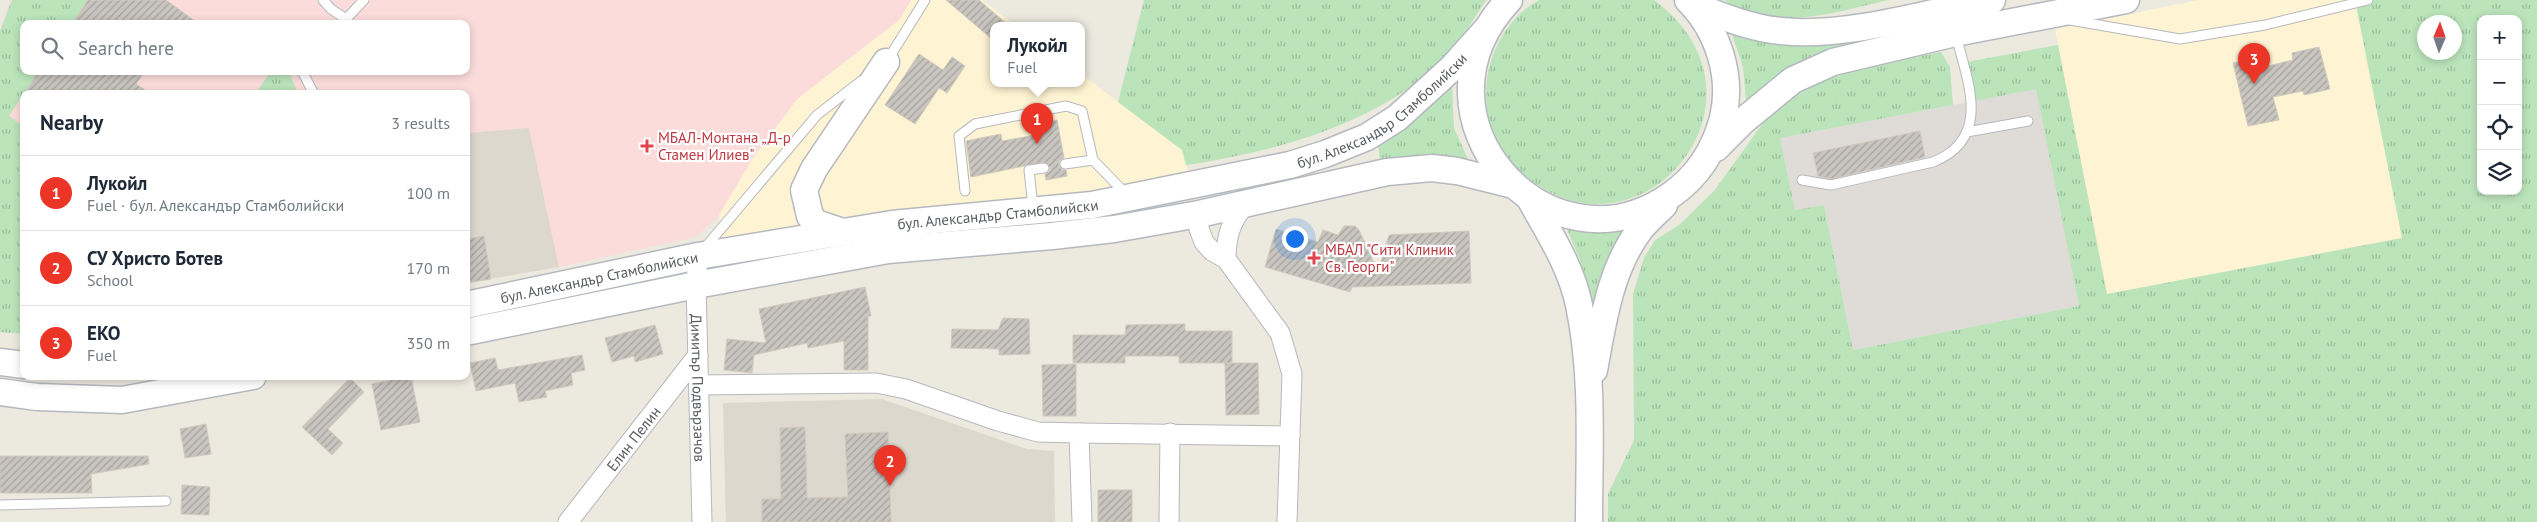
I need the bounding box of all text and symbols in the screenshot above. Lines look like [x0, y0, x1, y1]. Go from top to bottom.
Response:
north arrow [2417, 15, 2462, 60]
map controls [2477, 15, 2522, 195]
button: + [2477, 15, 2522, 60]
search box [20, 20, 470, 75]
popup [990, 22, 1085, 87]
text: Лукойл [1007, 33, 1068, 57]
icon: search [38, 34, 66, 62]
text: Search here [78, 36, 174, 60]
pin: 3 [2238, 43, 2270, 84]
street label: бул. Александър Стамболийски [1294, 49, 1471, 172]
text: Fuel [1007, 57, 1037, 77]
button: − [2477, 60, 2522, 105]
pin: 1 [1021, 103, 1053, 144]
button: locate [2477, 105, 2522, 150]
text: Nearby [40, 109, 103, 136]
text: 3 results [391, 113, 450, 133]
place label: МБАЛ-Монтана „Д-р Стамен Илиев" [658, 128, 791, 164]
marker: МБАЛ-Монтана „Д-р Стамен Илиев" [640, 139, 654, 153]
button: layers [2477, 150, 2522, 195]
text: Лукойл [87, 171, 147, 195]
text: 1 [51, 183, 61, 203]
text: 100 m [407, 183, 450, 203]
street label: бул. Александър Стамболийски [897, 194, 1100, 233]
text: Fuel · бул. Александър Стамболийски [87, 195, 344, 215]
your location [1282, 226, 1308, 252]
place label: МБАЛ "Сити Клиник Св. Георги" [1325, 240, 1455, 276]
text: СУ Христо Ботев [87, 246, 223, 270]
street label: бул. Александър Стамболийски [498, 247, 700, 307]
marker: МБАЛ "Сити Клиник Св. Георги" [1307, 251, 1321, 265]
text: 2 [51, 258, 61, 278]
text: 170 m [407, 258, 450, 278]
text: School [87, 270, 133, 290]
street label: Димитър Подвързачов [687, 314, 710, 462]
text: EKO [87, 321, 120, 345]
text: 3 [51, 333, 61, 353]
text: 350 m [407, 333, 450, 353]
text: Fuel [87, 345, 117, 365]
street label: Елин Пелин [602, 402, 664, 475]
pin: 2 [874, 445, 906, 486]

